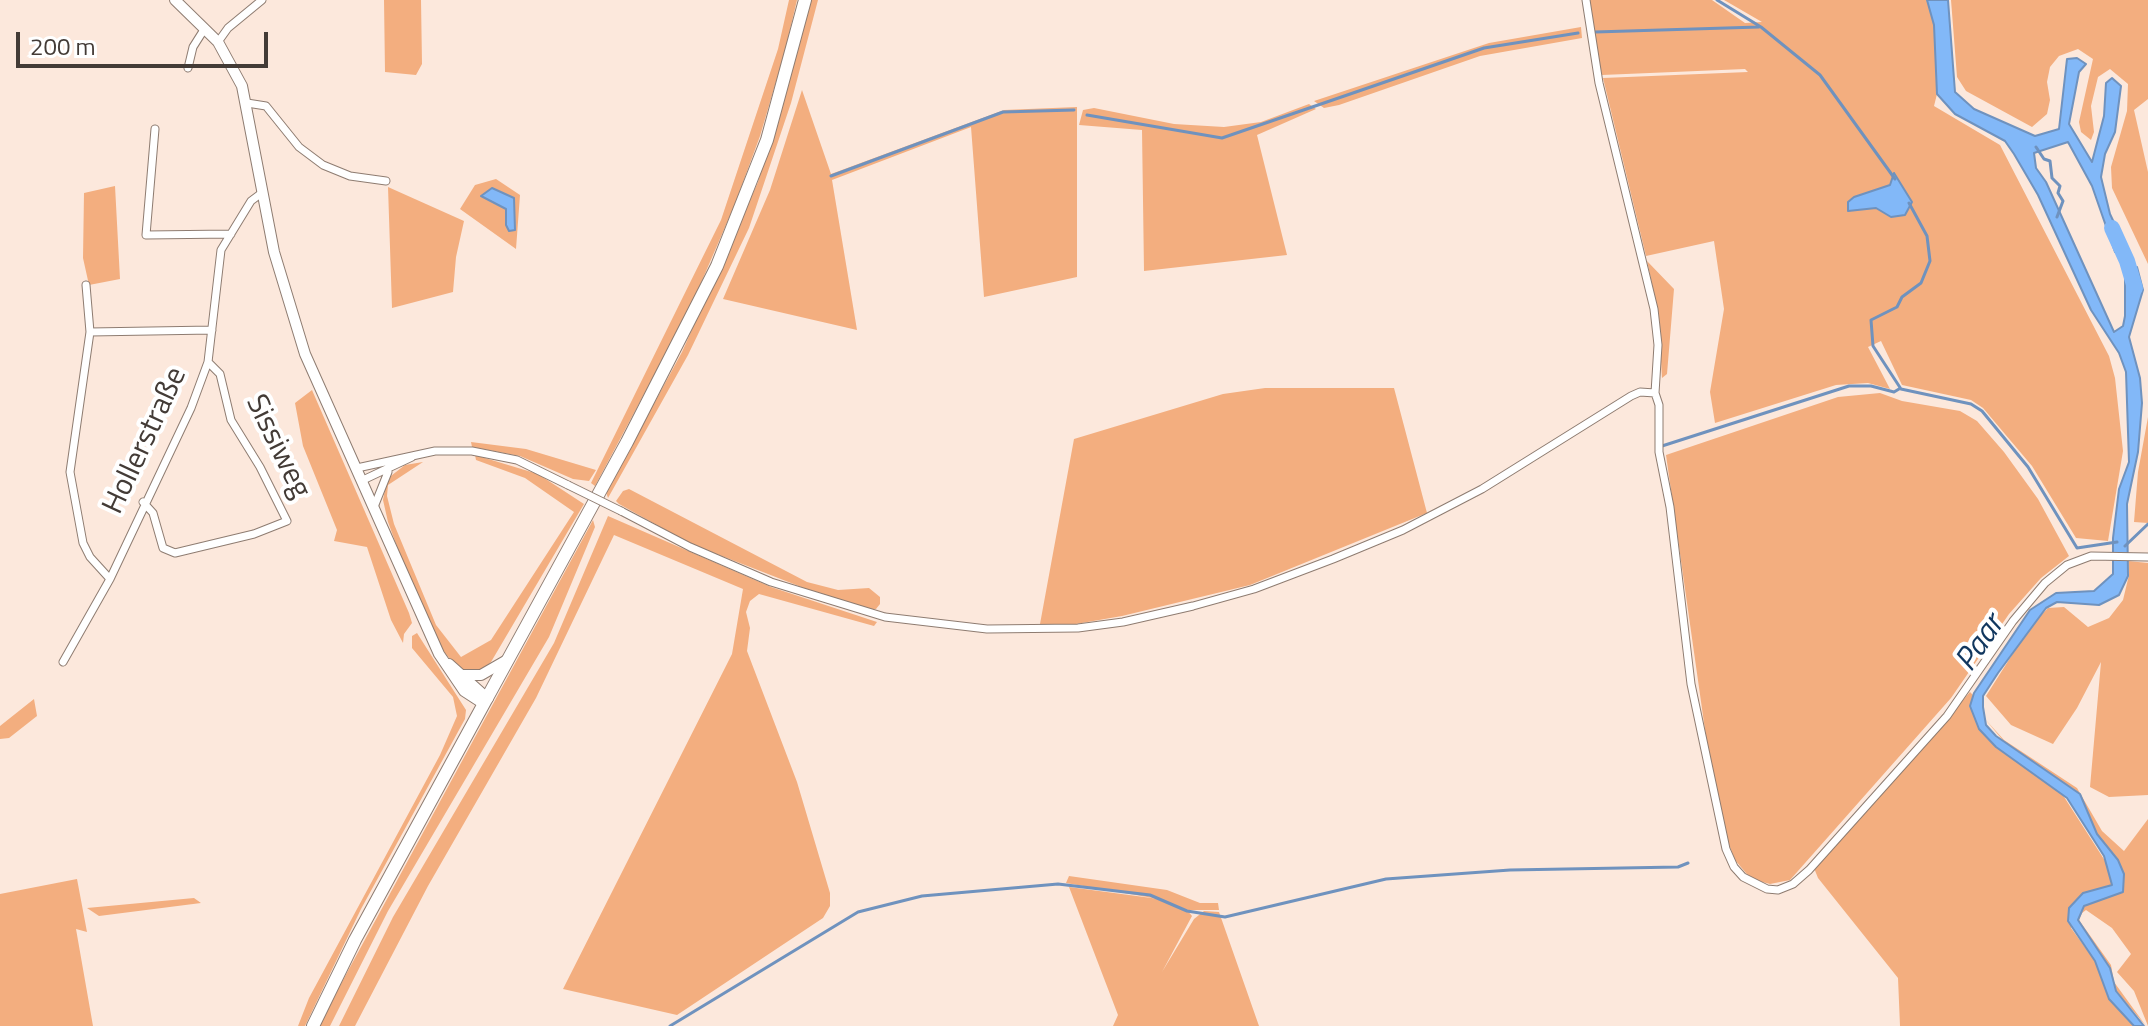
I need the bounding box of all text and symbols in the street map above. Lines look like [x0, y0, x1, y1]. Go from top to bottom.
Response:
scale bar [20, 16, 272, 66]
text: 200 m [30, 28, 96, 64]
street label: Hollerstraße [96, 362, 196, 520]
street label: Sissiweg [237, 389, 317, 505]
water label: Paar [1948, 609, 2014, 679]

